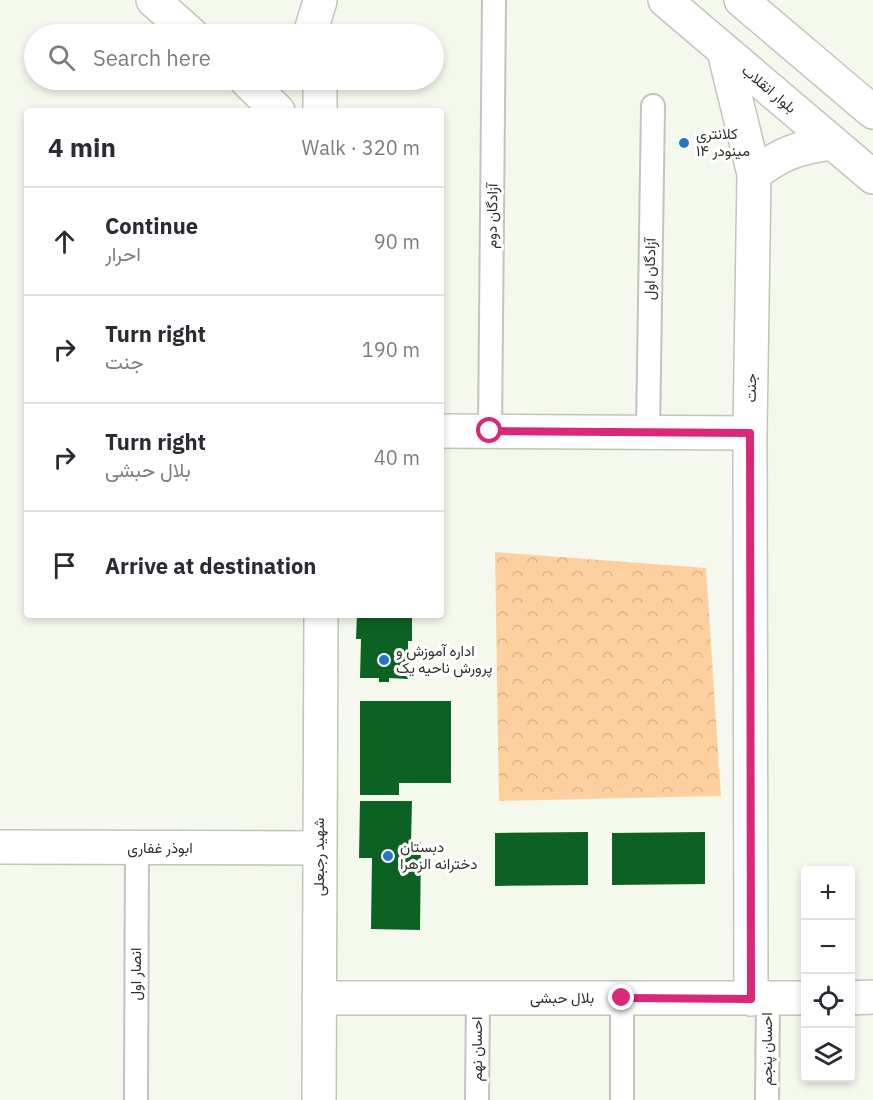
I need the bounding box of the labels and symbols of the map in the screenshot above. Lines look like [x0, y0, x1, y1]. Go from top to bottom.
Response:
street label: بلوار انقلاب [738, 60, 800, 117]
place label: کلانتری ۱۴ مینودر [696, 124, 750, 160]
marker: کلانتری ۱۴ مینودر [677, 136, 691, 150]
street label: آزادگان دوم [481, 182, 503, 249]
street label: آزادگان اول [639, 236, 660, 300]
street label: جنت [741, 373, 760, 403]
route start [476, 417, 502, 443]
place label: اداره آموزش و پرورش ناحیه یک [396, 641, 492, 678]
marker: اداره آموزش و پرورش ناحیه یک [377, 653, 391, 667]
street label: شهید رجبعلی [309, 818, 329, 896]
place label: دبستان دخترانه الزهرا [400, 837, 478, 873]
street label: ابوذر غفاری [127, 838, 193, 858]
marker: دبستان دخترانه الزهرا [381, 849, 395, 863]
street label: انصار اول [126, 948, 145, 1001]
route end [608, 984, 634, 1010]
street label: بلال حبشی [530, 988, 594, 1008]
street label: احسان پنجم [757, 1012, 777, 1086]
street label: احسان نهم [467, 1016, 487, 1082]

